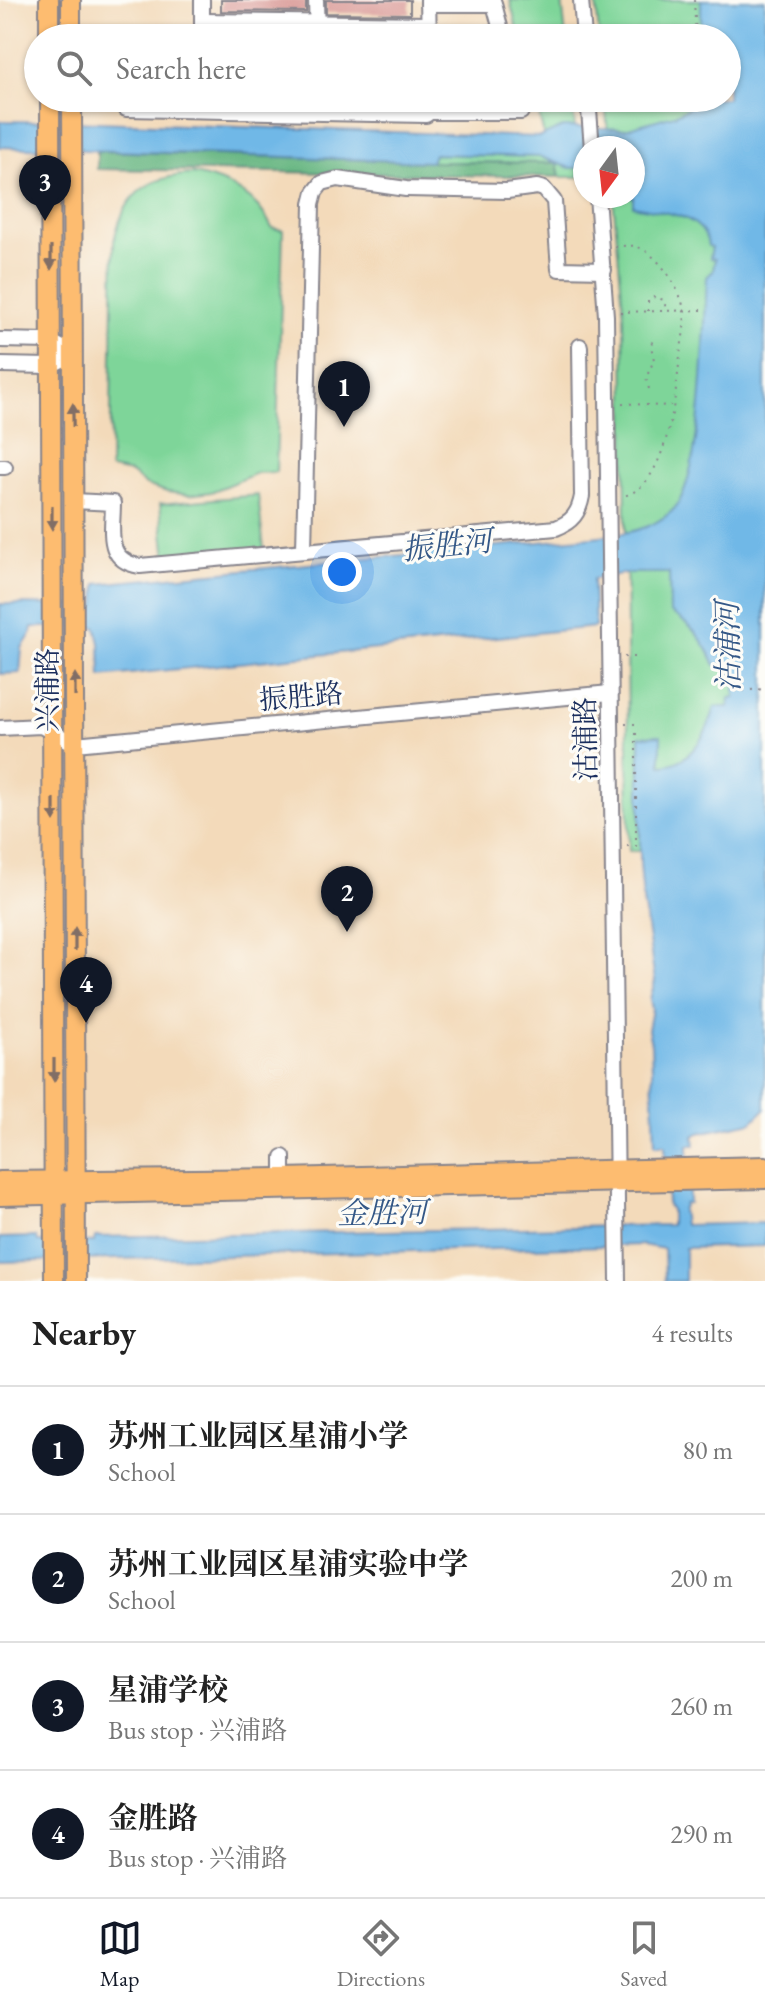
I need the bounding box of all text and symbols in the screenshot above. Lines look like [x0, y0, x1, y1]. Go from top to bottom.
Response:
search box [24, 24, 741, 112]
icon: search [52, 46, 96, 90]
text: Search here [116, 49, 246, 88]
north arrow [573, 136, 645, 208]
pin: 3 [19, 155, 71, 221]
one-way arrow [45, 246, 57, 271]
pin: 1 [318, 361, 370, 427]
one-way arrow [67, 402, 79, 427]
one-way arrow [45, 506, 58, 531]
water label: 振胜河 [400, 520, 499, 569]
your location [322, 552, 362, 592]
water label: 沽浦河 [707, 597, 748, 692]
street label: 兴浦路 [29, 648, 65, 732]
one-way arrow [69, 672, 81, 697]
street label: 振胜路 [258, 674, 344, 718]
street label: 沽浦路 [566, 697, 604, 781]
one-way arrow [48, 798, 60, 823]
pin: 2 [321, 866, 373, 932]
one-way arrow [69, 926, 81, 951]
pin: 4 [60, 957, 112, 1023]
one-way arrow [48, 1058, 60, 1083]
water label: 金胜河 [337, 1192, 432, 1233]
text: Nearby [32, 1311, 136, 1355]
text: 4 results [652, 1316, 733, 1350]
text: 苏州工业园区星浦小学 [108, 1416, 408, 1455]
text: 1 [51, 1433, 65, 1467]
text: 80 m [683, 1433, 733, 1467]
text: School [108, 1455, 176, 1489]
text: 苏州工业园区星浦实验中学 [108, 1544, 468, 1583]
text: 2 [51, 1561, 65, 1595]
text: 200 m [670, 1561, 733, 1595]
text: School [108, 1583, 176, 1617]
text: 星浦学校 [108, 1670, 228, 1709]
text: 3 [51, 1689, 65, 1723]
text: 260 m [670, 1689, 733, 1723]
text: Bus stop · 兴浦路 [108, 1713, 287, 1747]
text: 金胜路 [108, 1798, 198, 1837]
text: 4 [51, 1817, 65, 1851]
text: 290 m [670, 1817, 733, 1851]
text: Bus stop · 兴浦路 [108, 1841, 287, 1875]
tab: Map [98, 1916, 142, 1993]
tab: Directions [337, 1916, 425, 1993]
tab: Saved [620, 1916, 667, 1993]

